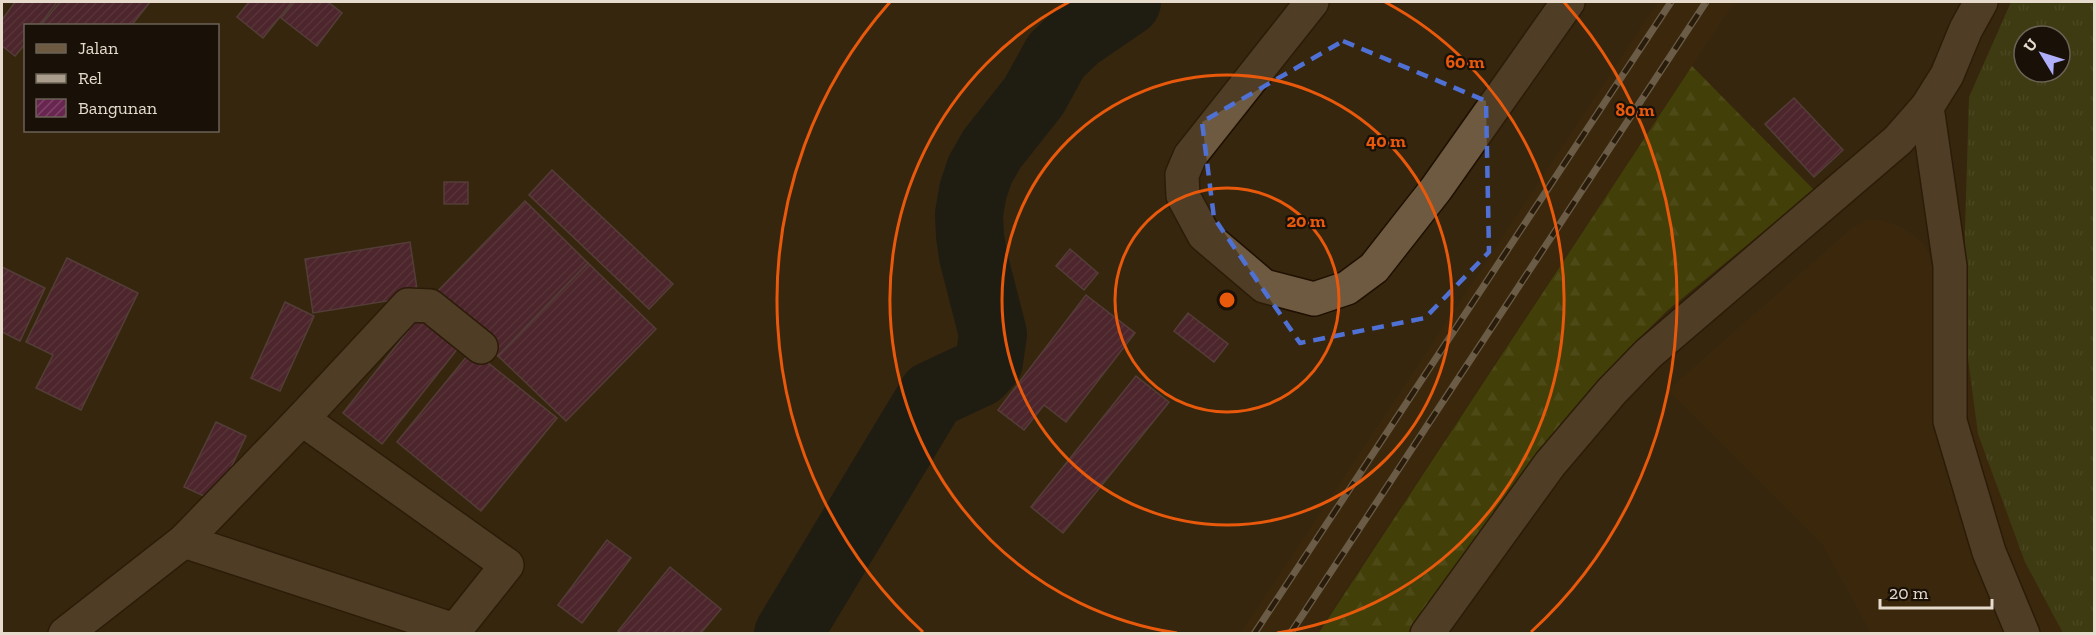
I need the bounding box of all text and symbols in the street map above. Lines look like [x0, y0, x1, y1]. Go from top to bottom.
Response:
legend [24, 24, 219, 132]
north arrow [2012, 24, 2072, 84]
text: U [2020, 34, 2042, 55]
text: Jalan [78, 37, 119, 59]
text: 60 m [1445, 51, 1485, 73]
text: Rel [78, 67, 102, 89]
text: Bangunan [78, 97, 158, 119]
text: 80 m [1615, 99, 1655, 121]
text: 40 m [1366, 130, 1406, 152]
text: 20 m [1286, 210, 1326, 232]
centre of rings [1217, 290, 1237, 310]
scale bar [1880, 572, 1992, 610]
text: 20 m [1889, 582, 1929, 604]

